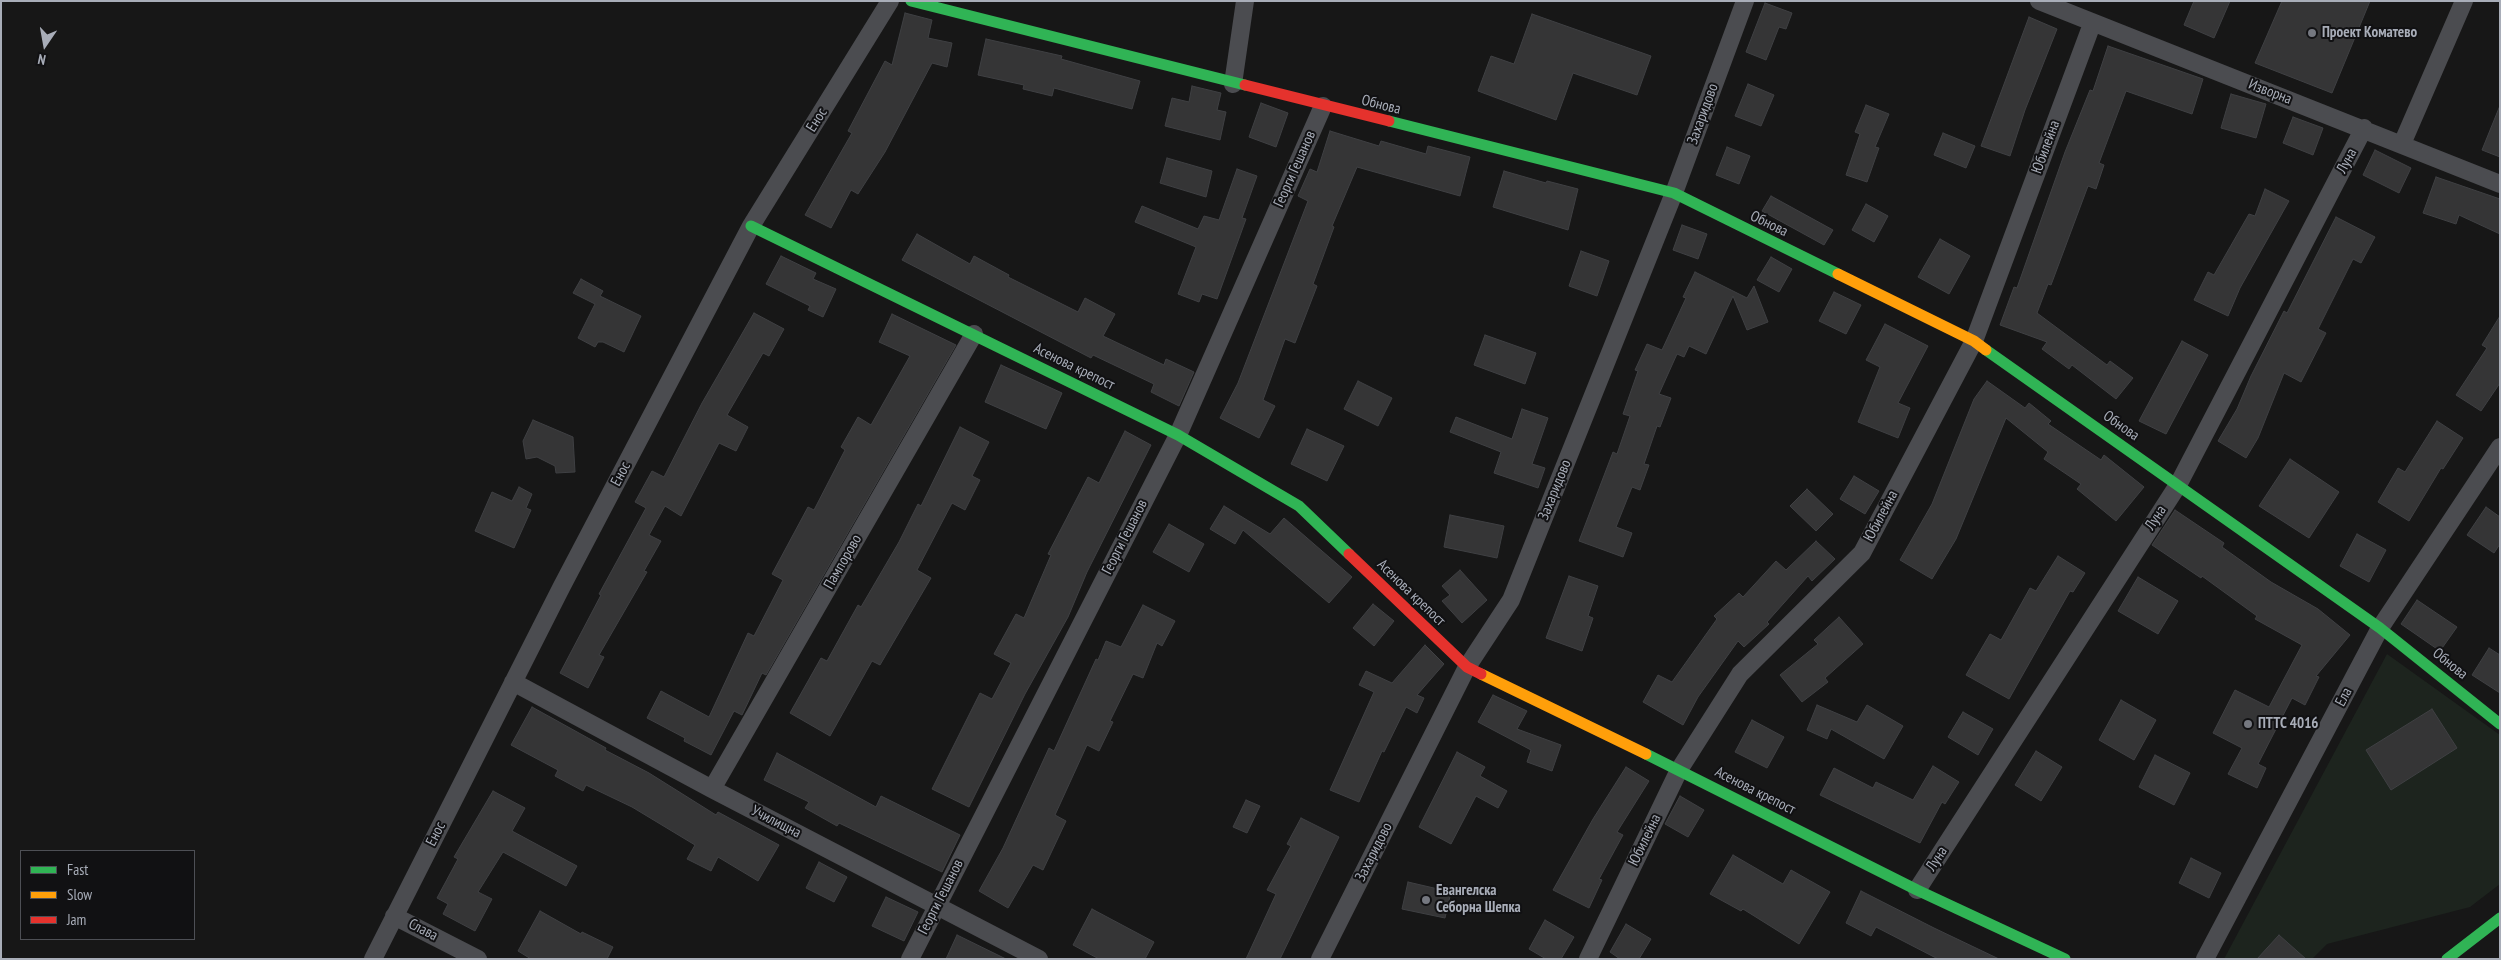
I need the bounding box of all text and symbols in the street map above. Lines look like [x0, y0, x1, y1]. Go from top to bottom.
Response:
north arrow [20, 20, 70, 70]
place label: Проект Коматево [2322, 24, 2417, 42]
marker: Проект Коматево [2306, 27, 2318, 39]
text: N [36, 50, 47, 69]
street label: Изворна [2246, 76, 2294, 108]
street label: Захаридово [1684, 81, 1722, 147]
street label: Обнова [1360, 91, 1402, 119]
street label: Енос [803, 105, 831, 135]
street label: Юбилейна [2028, 118, 2064, 176]
street label: Георги Гешанов [1270, 128, 1320, 210]
street label: Луна [2333, 145, 2361, 177]
street label: Обнова [1747, 207, 1791, 241]
street label: Асенова крепост [1031, 340, 1117, 394]
street label: Обнова [2100, 407, 2142, 445]
street label: Захаридово [1535, 457, 1575, 523]
street label: Енос [607, 459, 635, 489]
street label: Юбилейна [1860, 487, 1902, 545]
street label: Георги Гешанов [1098, 497, 1152, 577]
street label: Луна [2141, 502, 2171, 534]
street label: Пампорово [820, 531, 866, 593]
street label: Асенова крепост [1373, 556, 1449, 630]
street label: Обнова [2429, 644, 2471, 684]
street label: Ела [2332, 685, 2356, 709]
place label: ПТТС 4016 [2258, 715, 2319, 733]
marker: ПТТС 4016 [2242, 718, 2254, 730]
street label: Асенова крепост [1712, 763, 1798, 819]
street label: Училищна [748, 802, 804, 842]
street label: Юбилейна [1625, 811, 1665, 869]
street label: Енос [422, 819, 450, 849]
street label: Захаридово [1352, 820, 1396, 884]
street label: Луна [1922, 843, 1952, 875]
legend [20, 850, 195, 940]
street label: Георги Гешанов [914, 857, 968, 937]
text: Fast [67, 860, 88, 879]
place label: Евангелска Себорна Шепка [1436, 882, 1521, 917]
text: Slow [67, 885, 92, 904]
marker: Евангелска Себорна Шепка [1420, 894, 1432, 906]
text: Jam [67, 910, 86, 929]
street label: Слава [405, 915, 441, 945]

